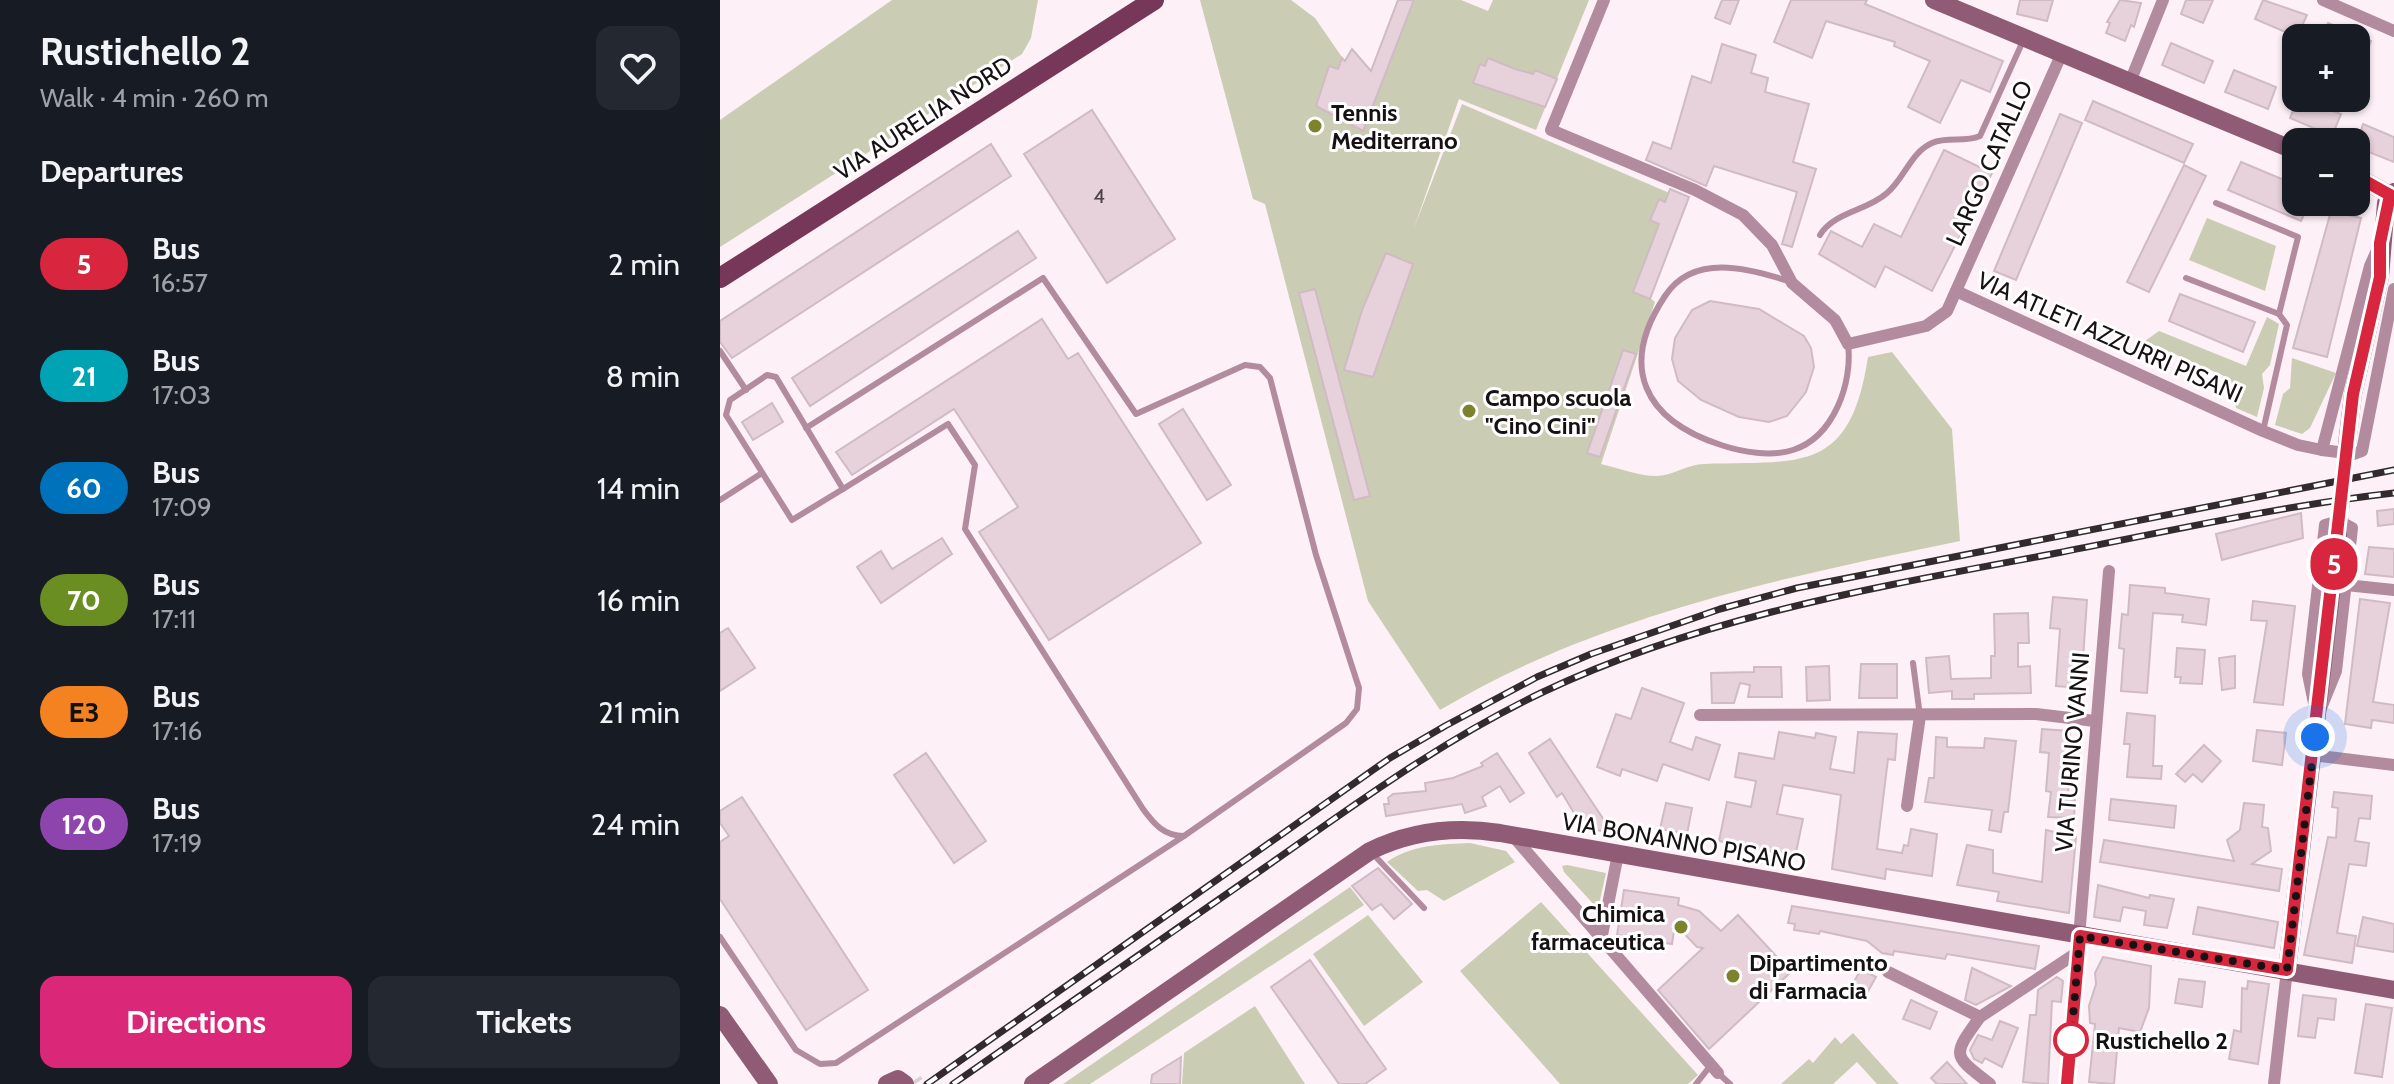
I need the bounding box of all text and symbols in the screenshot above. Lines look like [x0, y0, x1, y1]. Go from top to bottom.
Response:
map controls [2282, 24, 2370, 216]
button: + [2282, 24, 2370, 112]
button: heart [596, 26, 680, 110]
text: Rustichello 2 [40, 28, 250, 75]
street label: VIA AURELIA NORD [829, 50, 1017, 186]
street label: LARGO CATALLO [1940, 76, 2038, 250]
text: Walk · 4 min · 260 m [40, 82, 269, 114]
place label: Tennis Mediterrano [1331, 98, 1458, 155]
marker: Tennis Mediterrano [1306, 117, 1324, 135]
button: − [2282, 128, 2370, 216]
text: Departures [40, 153, 184, 190]
house number: 4 [1093, 184, 1105, 208]
text: Bus [152, 230, 200, 267]
text: 2 min [608, 246, 680, 283]
text: 5 [76, 247, 92, 281]
street label: VIA ATLETI AZZURRI PISANI [1973, 265, 2247, 409]
text: 16:57 [152, 267, 208, 299]
text: Bus [152, 342, 200, 379]
text: 8 min [606, 358, 680, 395]
text: 21 [71, 359, 97, 393]
text: 17:03 [152, 379, 211, 411]
place label: Campo scuola "Cino Cini" [1485, 383, 1632, 440]
marker: Campo scuola "Cino Cini" [1460, 402, 1478, 420]
text: Bus [152, 454, 200, 491]
text: 14 min [597, 470, 680, 507]
text: 60 [66, 471, 102, 505]
text: 17:09 [152, 491, 212, 523]
line badge: 5 [2308, 538, 2360, 590]
text: 5 [2326, 547, 2342, 581]
text: Bus [152, 566, 200, 603]
text: 16 min [597, 582, 680, 619]
text: 70 [67, 583, 101, 617]
text: 17:11 [152, 603, 196, 635]
street label: VIA TURINO VANNI [2049, 651, 2095, 853]
text: Bus [152, 678, 200, 715]
text: 21 min [598, 694, 680, 731]
text: E3 [69, 695, 100, 729]
text: 17:16 [152, 715, 202, 747]
your location [2295, 717, 2335, 757]
text: Bus [152, 790, 200, 827]
text: 24 min [591, 806, 680, 843]
street label: VIA BONANNO PISANO [1560, 806, 1808, 878]
text: 120 [62, 807, 106, 841]
text: 17:19 [152, 827, 202, 859]
place label: Chimica farmaceutica [1531, 899, 1665, 956]
marker: Chimica farmaceutica [1672, 918, 1690, 936]
place label: Dipartimento di Farmacia [1749, 948, 1888, 1005]
marker: Dipartimento di Farmacia [1724, 967, 1742, 985]
button: Directions [40, 976, 352, 1068]
button: Tickets [368, 976, 680, 1068]
marker: Rustichello 2 [2054, 1023, 2088, 1057]
place label: Rustichello 2 [2095, 1026, 2228, 1055]

